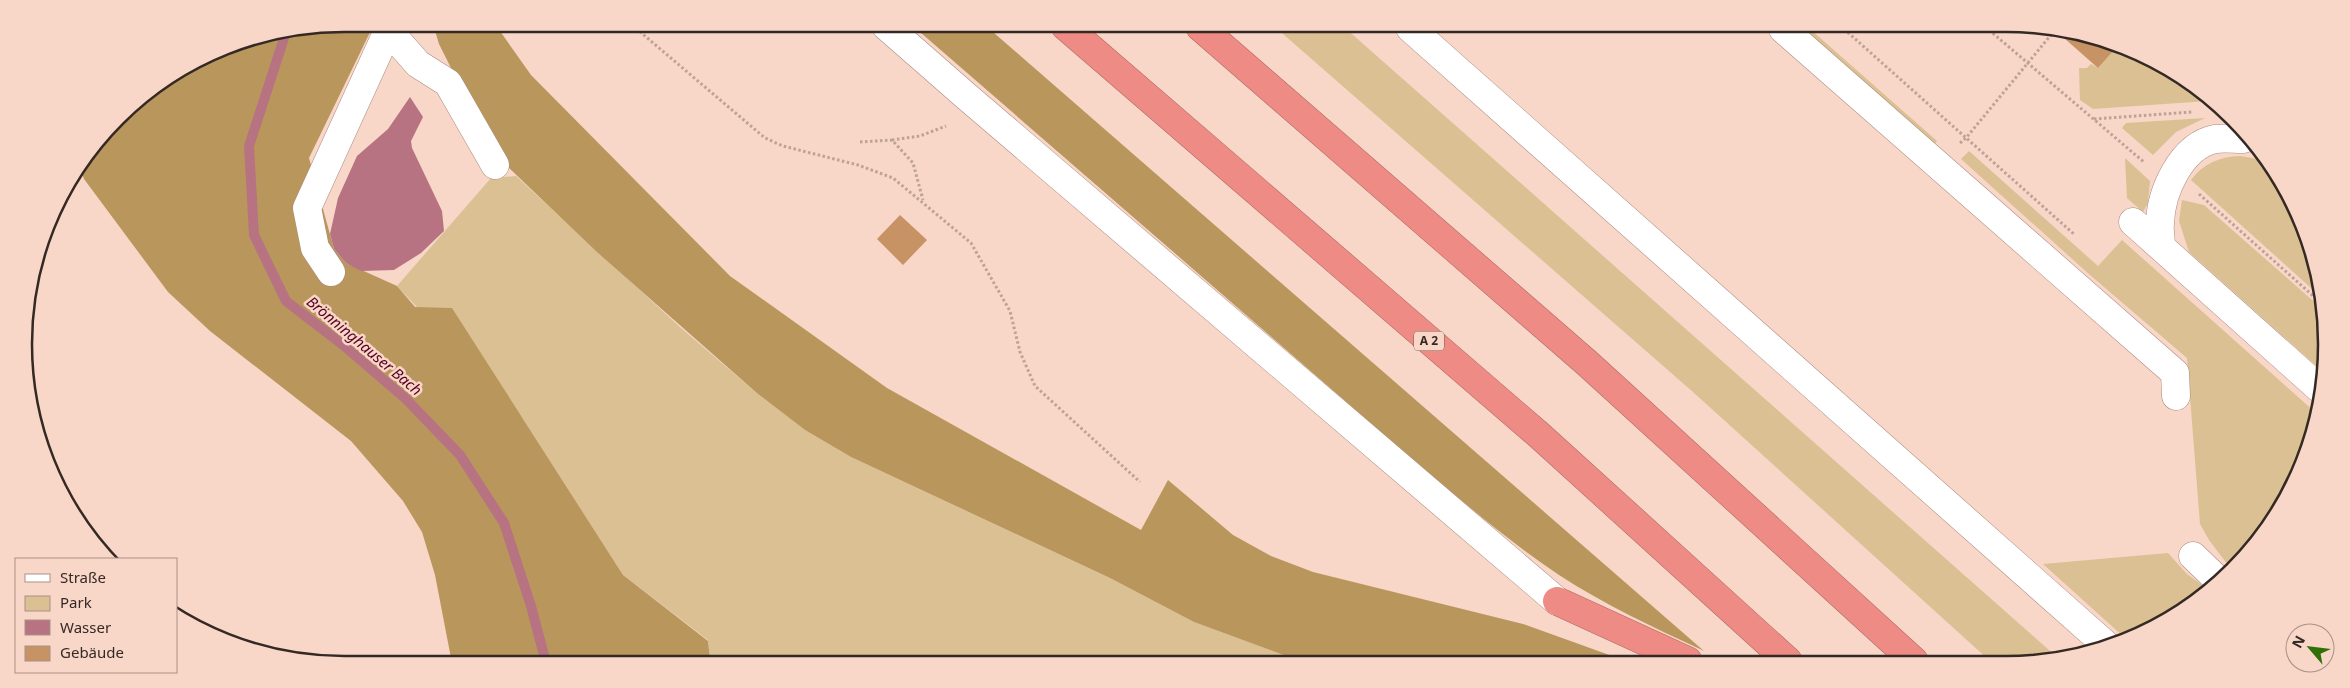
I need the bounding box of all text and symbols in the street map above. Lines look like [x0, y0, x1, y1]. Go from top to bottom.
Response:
water label: Brönninghauser Bach [303, 291, 426, 399]
road number: A 2 [1414, 332, 1444, 351]
legend [15, 558, 178, 673]
text: Straße [60, 567, 106, 587]
text: Park [60, 592, 92, 612]
text: Wasser [60, 617, 111, 637]
north arrow [2285, 623, 2335, 673]
text: N [2287, 632, 2309, 651]
text: Gebäude [60, 642, 124, 662]

